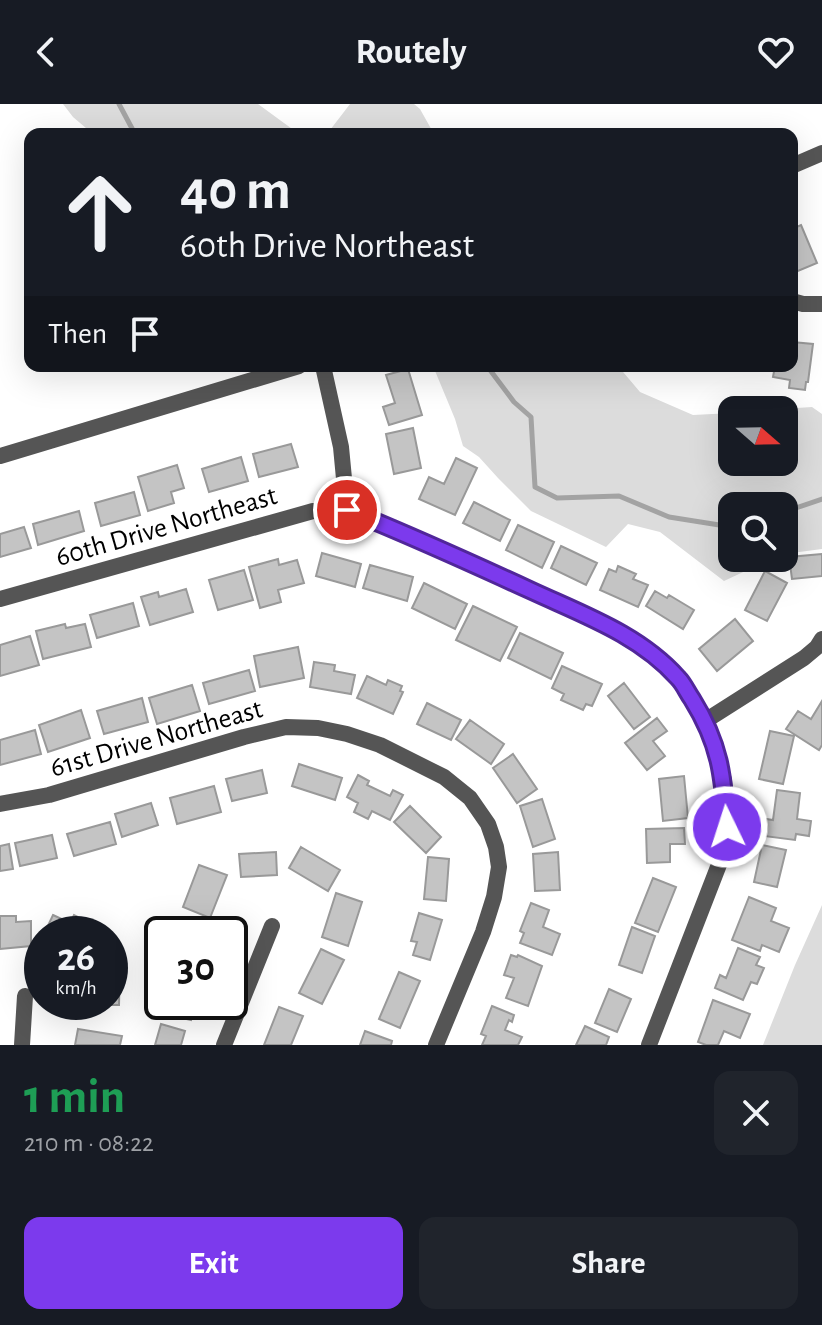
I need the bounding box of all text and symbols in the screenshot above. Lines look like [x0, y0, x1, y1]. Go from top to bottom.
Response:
icon: back [24, 30, 68, 74]
icon: heart [754, 30, 798, 74]
text: Routely [356, 34, 466, 70]
icon: ahead [48, 160, 152, 264]
text: 40 m [180, 163, 291, 219]
text: 60th Drive Northeast [180, 228, 474, 264]
icon: arrive [123, 312, 167, 356]
text: Then [48, 319, 107, 349]
north arrow [718, 396, 798, 476]
map controls [718, 396, 798, 572]
pin [313, 476, 381, 544]
street label: 60th Drive Northeast [53, 482, 280, 572]
icon: arrive [325, 488, 369, 532]
button: search [718, 492, 798, 572]
street label: 61st Drive Northeast [47, 695, 266, 783]
position arrow [685, 785, 769, 869]
speed limit sign: 30 [144, 916, 248, 1020]
text: 26 [57, 938, 95, 978]
text: km/h [55, 978, 97, 998]
button: close [714, 1071, 798, 1155]
text: 1 min [24, 1074, 125, 1122]
text: 210 m · 08:22 [24, 1130, 154, 1156]
button: Exit [24, 1217, 403, 1309]
button: Share [419, 1217, 798, 1309]

